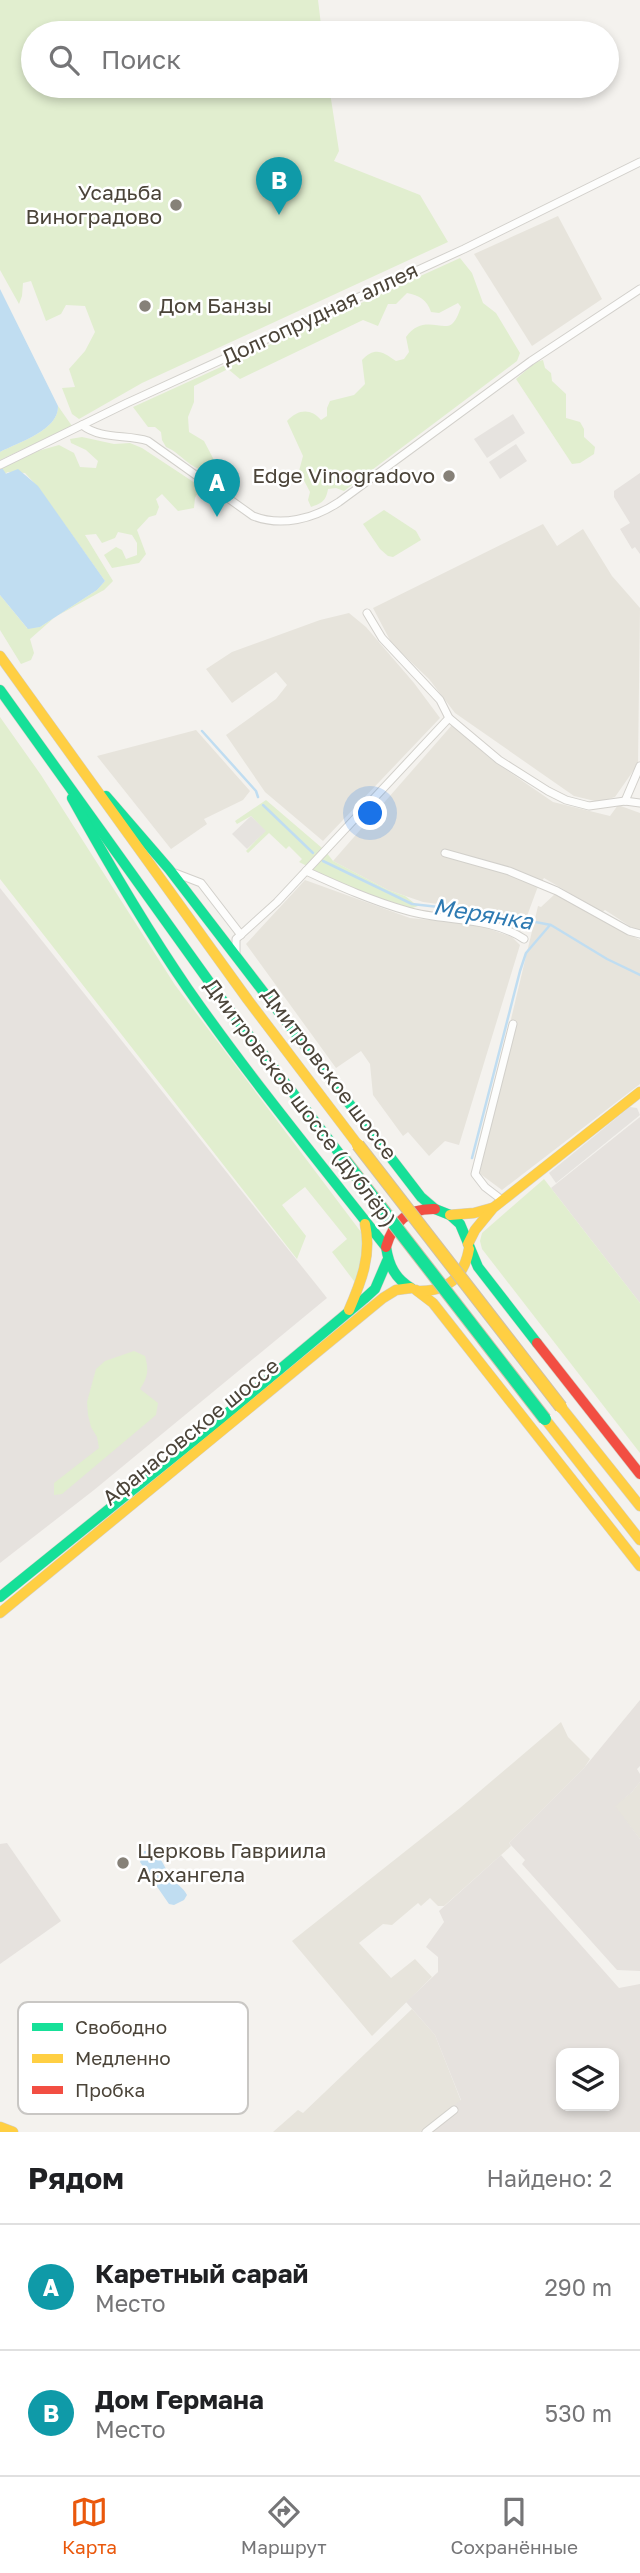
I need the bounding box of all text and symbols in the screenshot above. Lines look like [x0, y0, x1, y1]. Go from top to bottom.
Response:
search box [21, 21, 619, 98]
icon: search [45, 41, 83, 79]
text: Поиск [101, 44, 181, 75]
pin: B [256, 157, 302, 215]
place label: Усадьба Виноградово [26, 179, 162, 229]
marker: Усадьба Виноградово [168, 197, 184, 213]
street label: Долгопрудная аллея [217, 256, 422, 370]
place label: Дом Банзы [159, 292, 272, 318]
marker: Дом Банзы [137, 298, 153, 314]
pin: A [194, 459, 240, 517]
place label: Edge Vinogradovo [252, 462, 435, 488]
marker: Edge Vinogradovo [441, 468, 457, 484]
your location [353, 796, 387, 830]
water label: Мерянка [431, 891, 536, 935]
street label: Дмитровское шоссе (дублёр) [199, 973, 403, 1232]
street label: Дмитровское шоссе [257, 982, 403, 1165]
street label: Афанасовское шоссе [97, 1352, 284, 1510]
place label: Церковь Гавриила Архангела [137, 1837, 326, 1887]
marker: Церковь Гавриила Архангела [115, 1855, 131, 1871]
legend [18, 2002, 248, 2114]
text: Свободно [75, 2015, 167, 2038]
text: Медленно [75, 2046, 171, 2069]
map controls [556, 2048, 619, 2111]
button: layers [556, 2048, 619, 2111]
text: Пробка [75, 2078, 145, 2101]
text: Рядом [28, 2160, 124, 2196]
text: Найдено: 2 [486, 2164, 612, 2192]
text: Каретный сарай [95, 2258, 308, 2289]
text: A [43, 2273, 59, 2301]
text: 290 m [544, 2273, 612, 2301]
text: Место [95, 2289, 166, 2317]
text: Дом Германа [95, 2384, 264, 2415]
text: B [43, 2399, 59, 2427]
text: 530 m [545, 2399, 612, 2427]
text: Место [95, 2415, 166, 2443]
tab: Карта [62, 2493, 117, 2558]
tab: Маршрут [241, 2493, 327, 2558]
tab: Сохранённые [451, 2493, 578, 2558]

